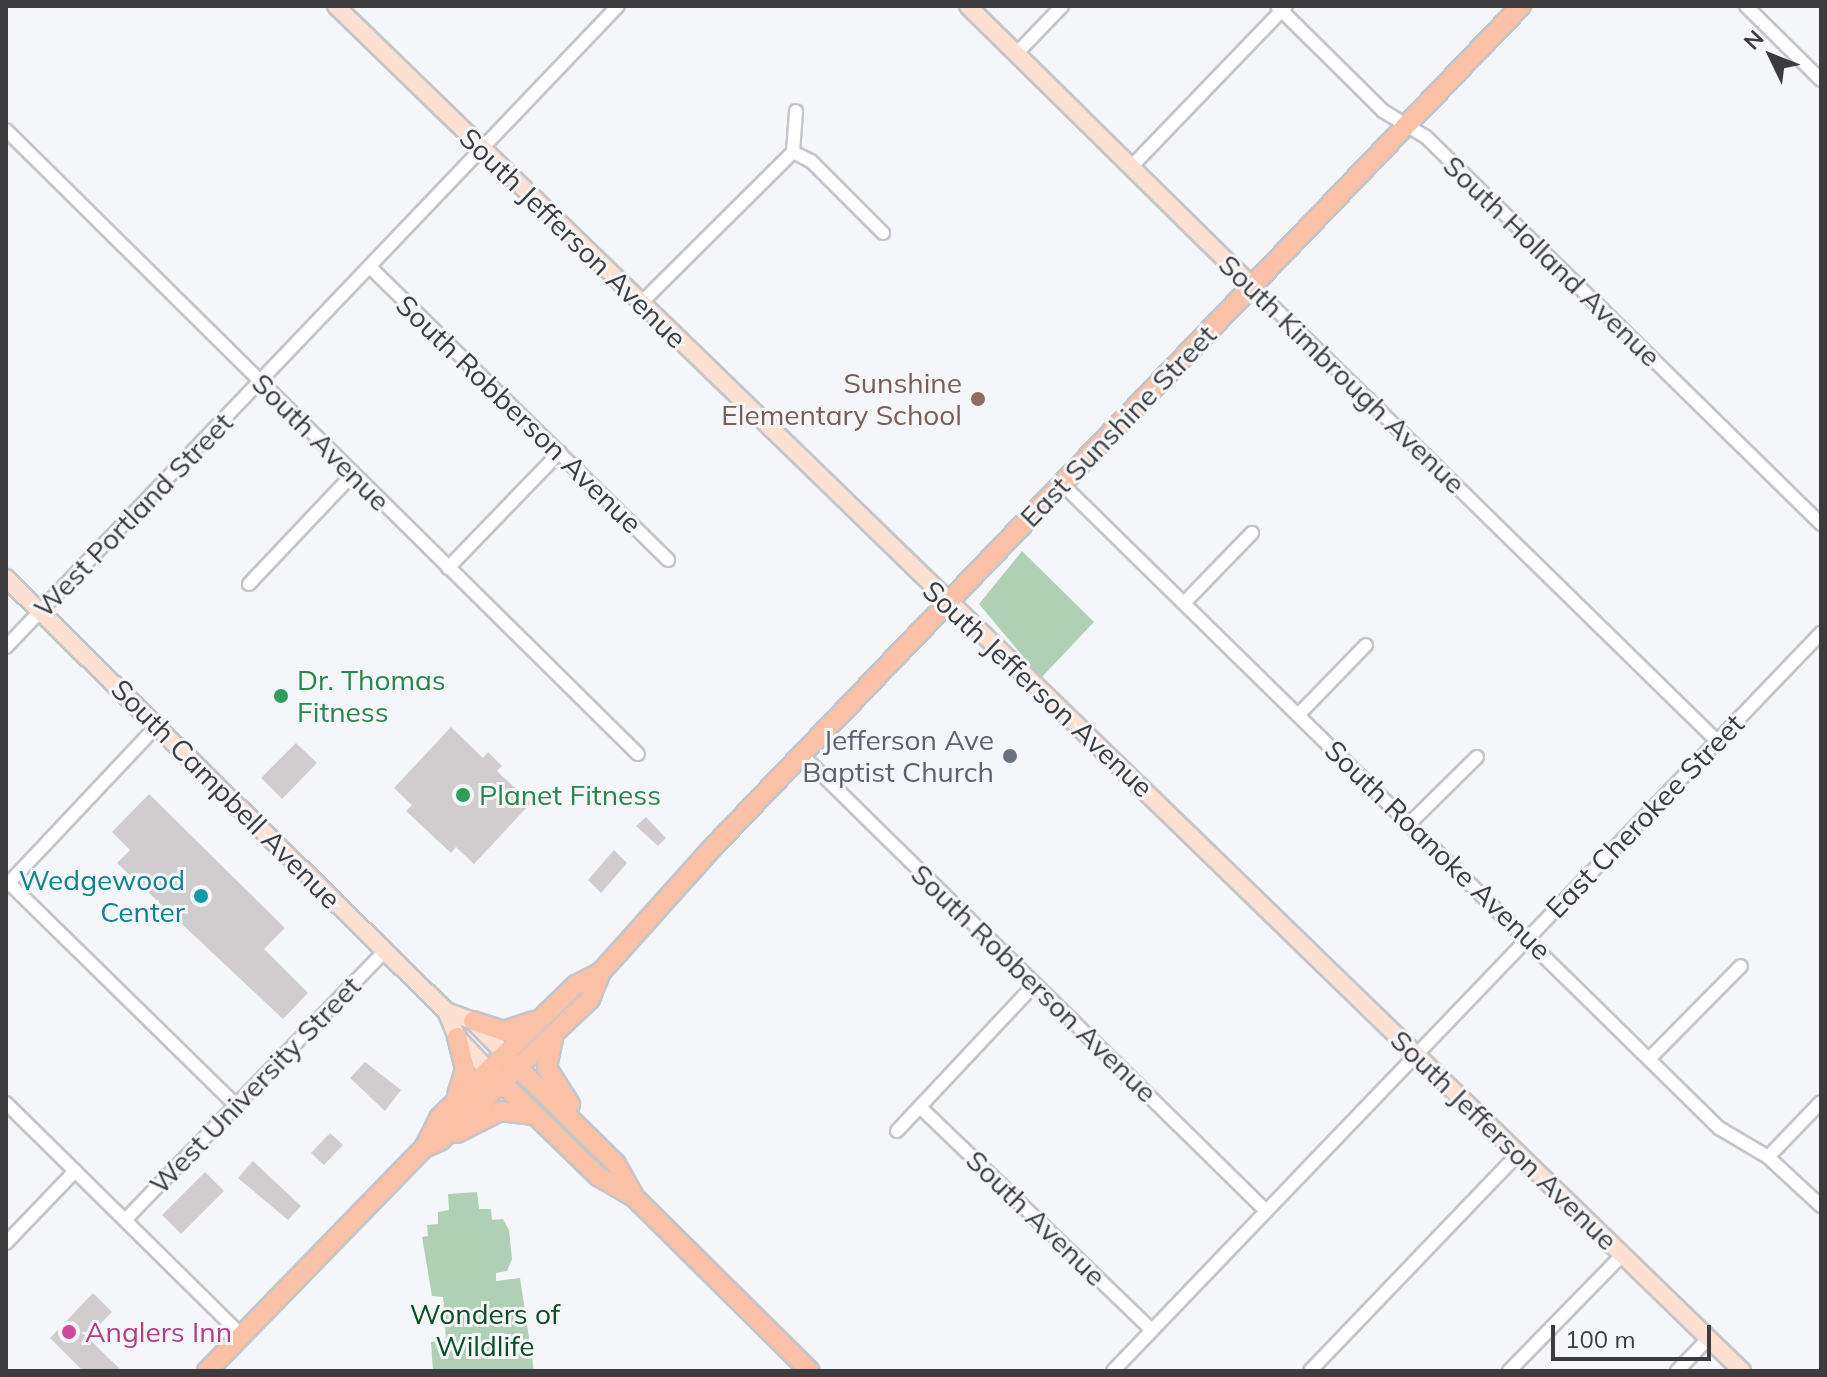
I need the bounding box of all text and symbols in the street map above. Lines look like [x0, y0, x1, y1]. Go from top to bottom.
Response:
north arrow [1731, 16, 1811, 96]
text: N [1738, 24, 1769, 55]
street label: South Jefferson Avenue [453, 121, 693, 355]
street label: South Holland Avenue [1436, 149, 1668, 373]
street label: South Kimbrough Avenue [1212, 248, 1472, 500]
street label: South Robberson Avenue [389, 288, 649, 540]
street label: East Sunshine Street [1013, 318, 1223, 534]
street label: South Avenue [245, 366, 397, 518]
place label: Sunshine Elementary School [721, 366, 962, 432]
marker: Sunshine Elementary School [969, 390, 987, 408]
street label: West Portland Street [27, 406, 239, 624]
street label: South Jefferson Avenue [916, 574, 1160, 804]
place label: Dr. Thomas Fitness [297, 663, 446, 729]
street label: South Campbell Avenue [104, 672, 348, 916]
marker: Dr. Thomas Fitness [272, 687, 290, 705]
street label: East Cherokee Street [1539, 707, 1751, 925]
place label: Jefferson Ave Baptist Church [802, 723, 994, 789]
street label: South Roanoke Avenue [1318, 733, 1558, 967]
marker: Jefferson Ave Baptist Church [1001, 747, 1019, 765]
place label: Planet Fitness [479, 778, 661, 812]
marker: Planet Fitness [454, 786, 472, 804]
street label: South Robberson Avenue [904, 857, 1164, 1109]
place label: Wedgewood Center [19, 863, 185, 929]
marker: Wedgewood Center [192, 887, 210, 905]
street label: West University Street [142, 969, 368, 1201]
street label: South Jefferson Avenue [1384, 1023, 1624, 1257]
street label: South Avenue [959, 1143, 1113, 1293]
park label: Wonders of Wildlife [410, 1297, 560, 1363]
scale bar [1555, 1309, 1715, 1359]
place label: Anglers Inn [85, 1315, 232, 1349]
marker: Anglers Inn [60, 1323, 78, 1341]
text: 100 m [1565, 1324, 1636, 1354]

